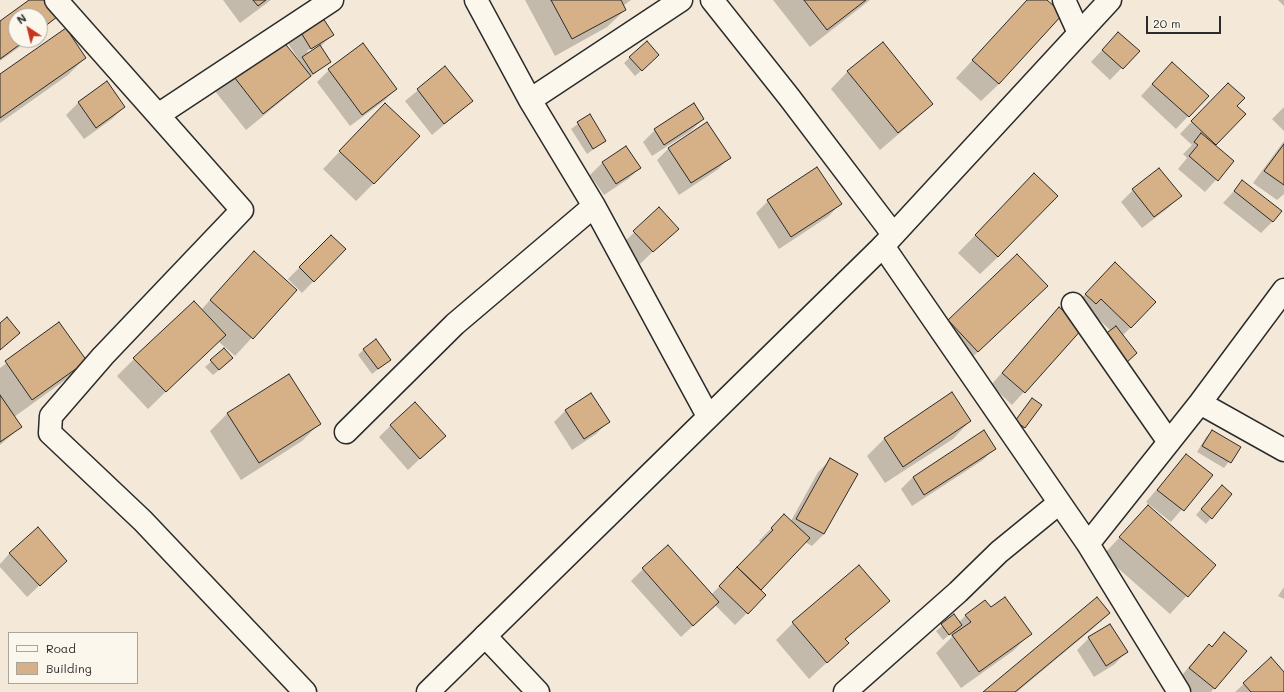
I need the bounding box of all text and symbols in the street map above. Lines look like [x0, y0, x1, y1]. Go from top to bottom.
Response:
north arrow [8, 8, 48, 48]
scale bar [1148, 8, 1223, 34]
text: N [14, 10, 29, 27]
text: 20 m [1153, 15, 1181, 31]
legend [8, 632, 138, 684]
text: Road [46, 640, 76, 656]
text: Building [46, 660, 92, 676]

